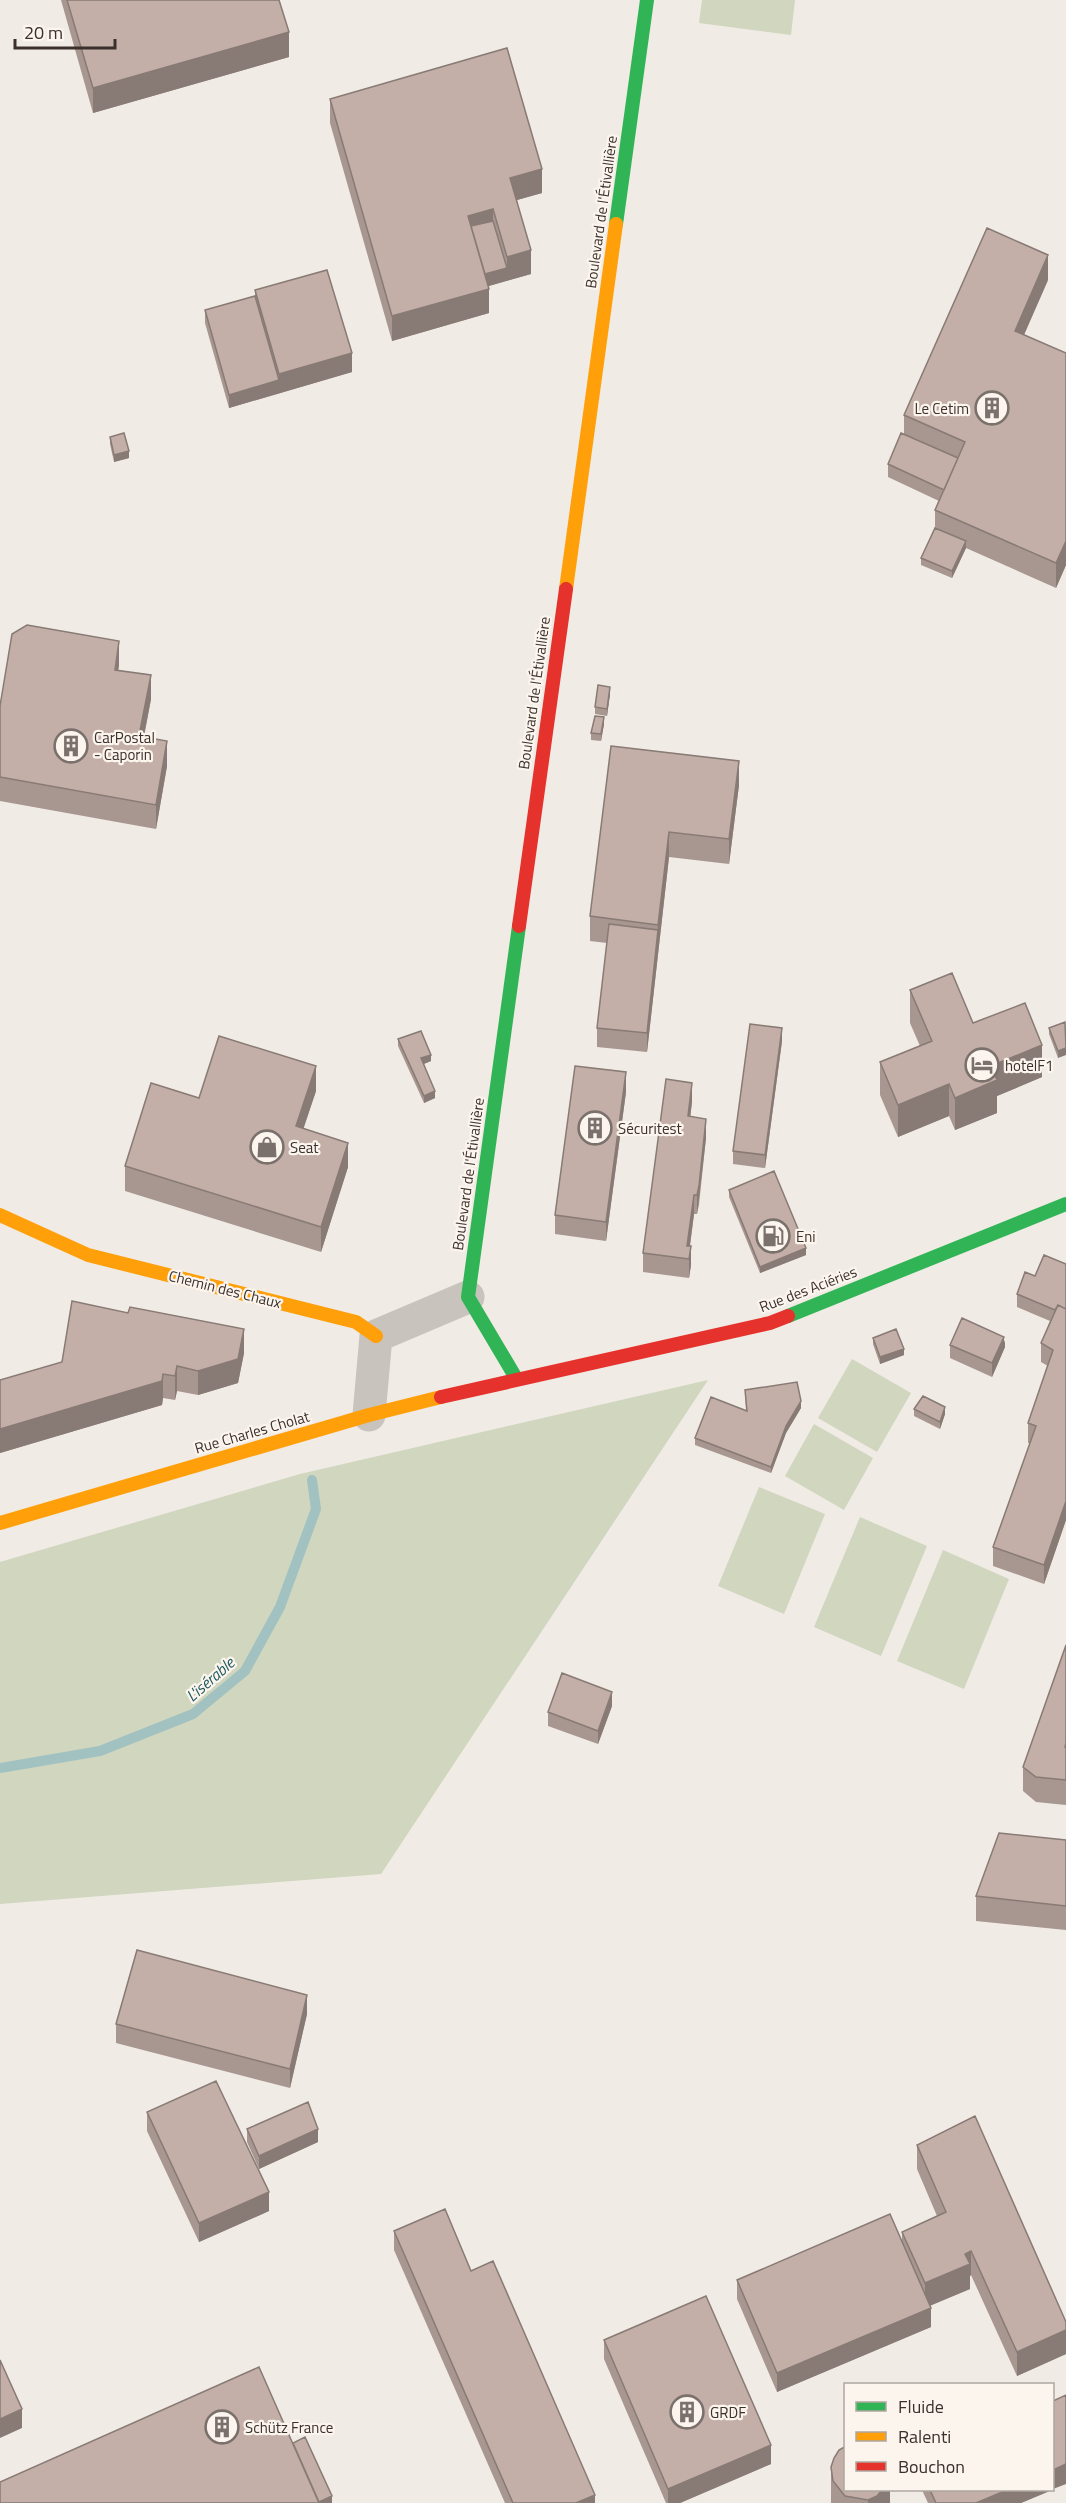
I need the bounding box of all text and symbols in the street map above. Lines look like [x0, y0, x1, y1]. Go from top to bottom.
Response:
scale bar [15, 12, 116, 50]
text: 20 m [24, 19, 63, 46]
street label: Boulevard de l'Étivallière [579, 134, 623, 290]
building icon: Le Cetim [974, 390, 1010, 426]
place label: Le Cetim [914, 397, 969, 420]
street label: Boulevard de l'Étivallière [512, 615, 556, 771]
place label: CarPostal - Caporin [94, 726, 155, 766]
building icon: CarPostal - Caporin [53, 728, 89, 764]
hotel icon: hotelF1 [964, 1047, 1000, 1083]
place label: hotelF1 [1005, 1054, 1054, 1077]
street label: Boulevard de l'Étivallière [446, 1096, 490, 1252]
building icon: Sécuritest [577, 1110, 613, 1146]
place label: Sécuritest [618, 1117, 683, 1140]
shop icon: Seat [249, 1129, 285, 1165]
place label: Seat [290, 1136, 319, 1159]
fuel station icon: Eni [755, 1218, 791, 1254]
place label: Eni [796, 1225, 816, 1248]
street label: Rue des Aciéries [756, 1260, 860, 1318]
street label: Chemin des Chaux [166, 1264, 284, 1314]
street label: Rue Charles Cholat [192, 1404, 313, 1459]
water label: L'isérable [180, 1650, 241, 1707]
legend [844, 2383, 1054, 2491]
text: Fluide [898, 2393, 944, 2420]
building icon: GRDF [669, 2394, 705, 2430]
place label: GRDF [710, 2401, 746, 2424]
building icon: Schütz France [204, 2409, 240, 2445]
place label: Schütz France [245, 2416, 333, 2439]
text: Ralenti [898, 2423, 951, 2450]
text: Bouchon [898, 2453, 965, 2480]

